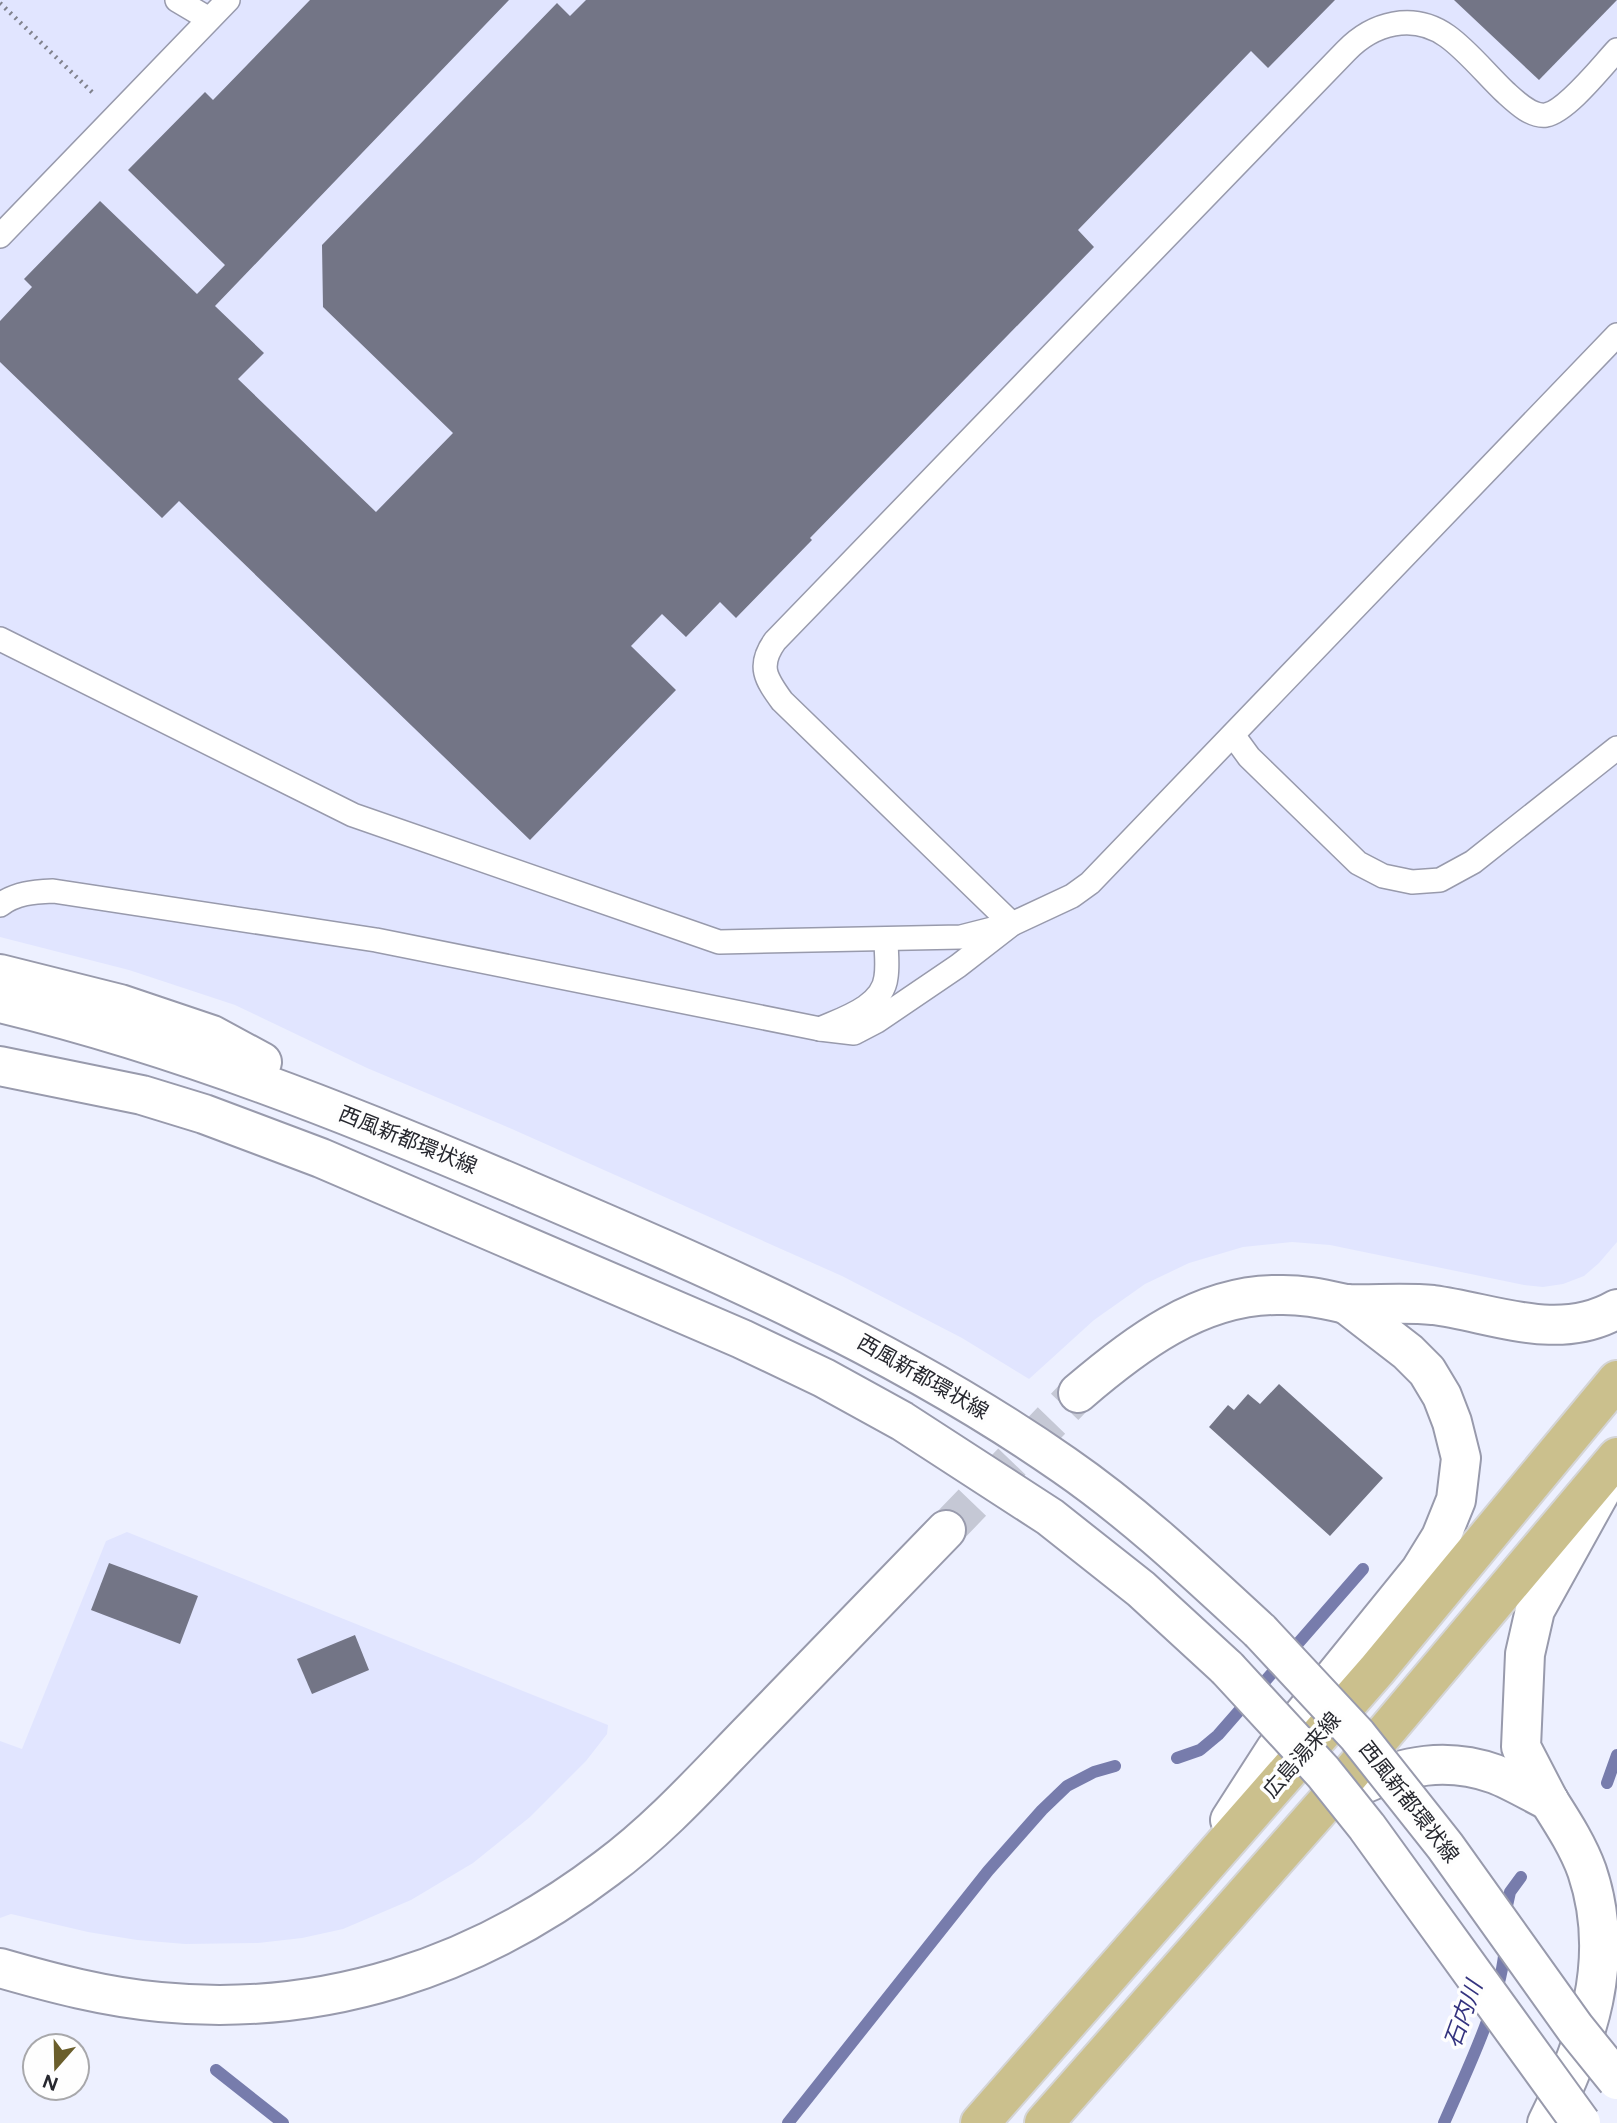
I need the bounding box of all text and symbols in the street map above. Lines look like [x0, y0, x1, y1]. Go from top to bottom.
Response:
street label: 西風新都環状線 [335, 1100, 481, 1179]
street label: 西風新都環状線 [853, 1329, 993, 1424]
street label: 広島湯来線 [1258, 1707, 1345, 1802]
street label: 西風新都環状線 [1354, 1736, 1464, 1867]
water label: 石内川 [1438, 1974, 1489, 2051]
north arrow [21, 2032, 91, 2102]
text: N [40, 2069, 61, 2096]

